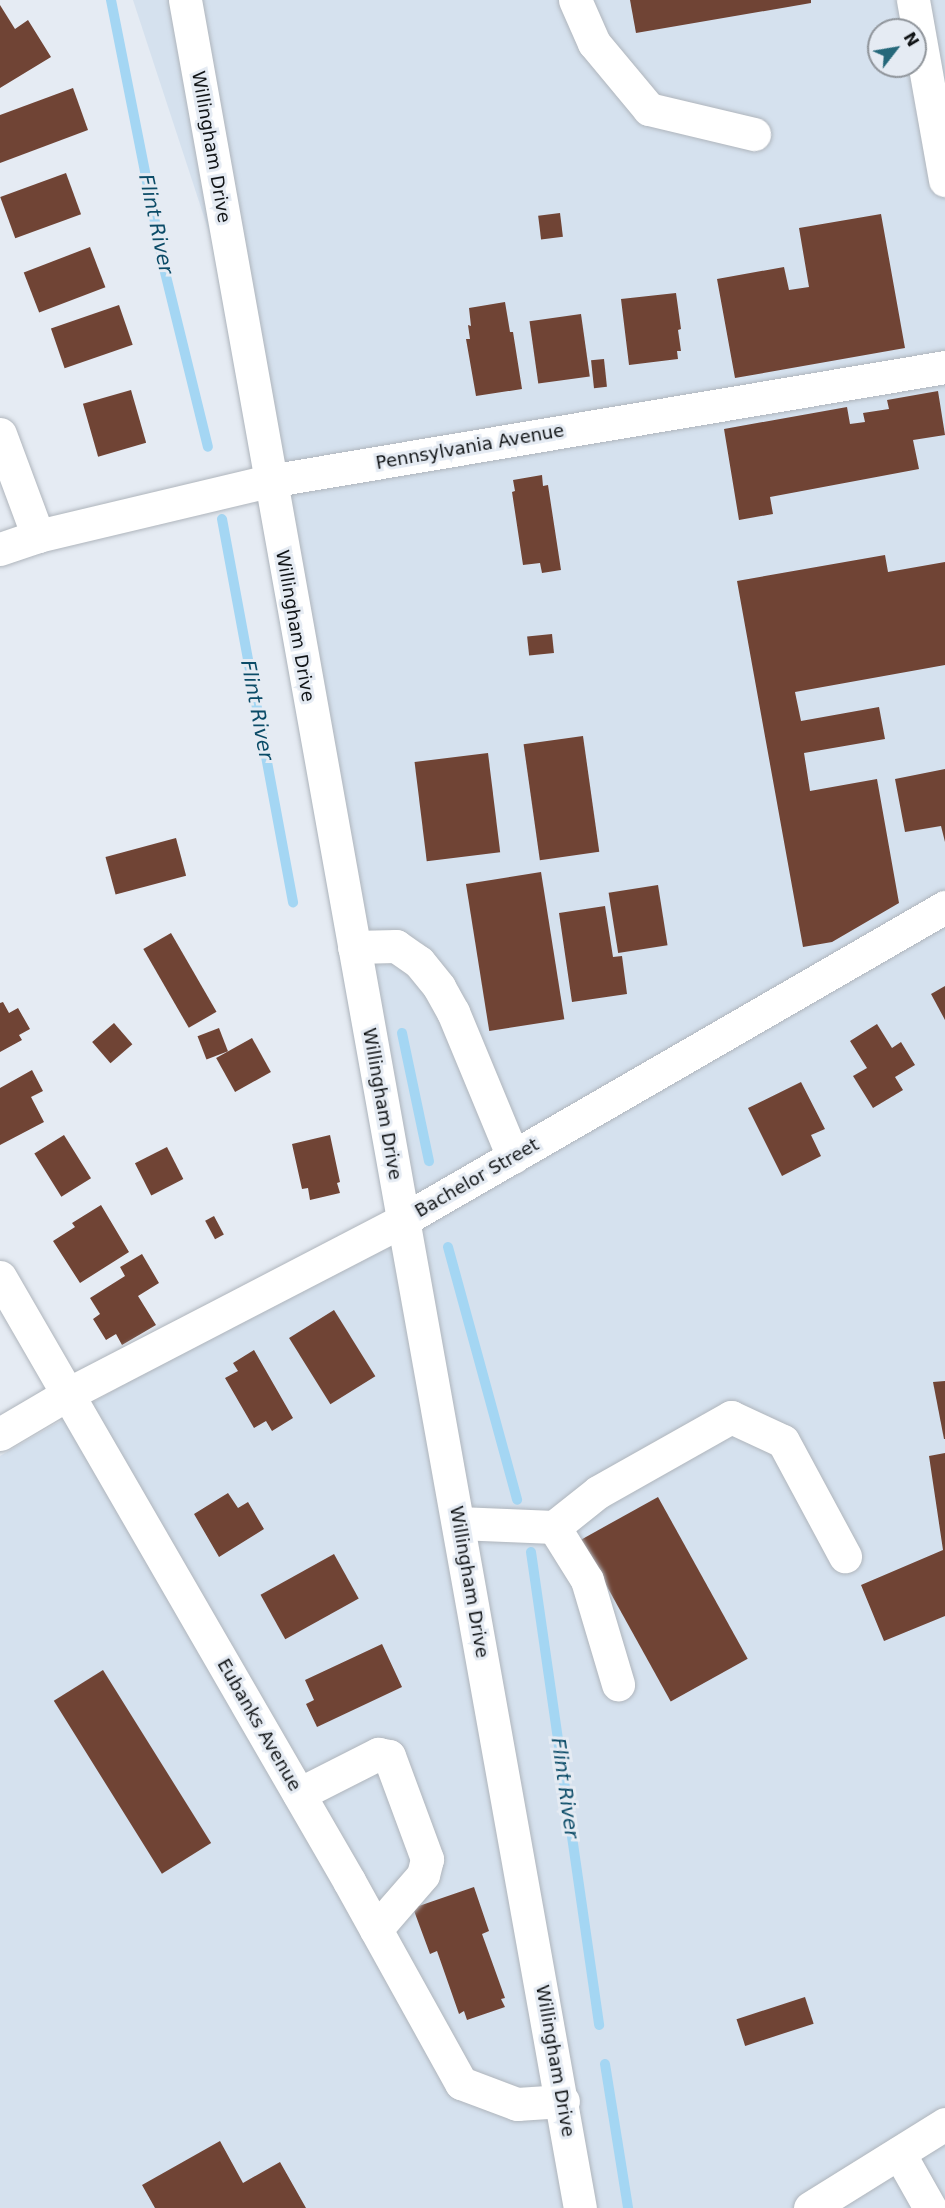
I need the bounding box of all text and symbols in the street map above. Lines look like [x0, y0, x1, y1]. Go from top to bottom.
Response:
north arrow [867, 18, 927, 78]
text: N [900, 29, 923, 50]
street label: Willingham Drive [187, 69, 235, 225]
water label: Flint River [134, 172, 178, 276]
street label: Pennsylvania Avenue [374, 420, 566, 474]
street label: Willingham Drive [271, 548, 319, 704]
water label: Flint River [236, 658, 278, 762]
street label: Willingham Drive [358, 1026, 406, 1182]
street label: Bachelor Street [411, 1134, 543, 1222]
street label: Willingham Drive [445, 1504, 493, 1660]
street label: Eubanks Avenue [212, 1655, 306, 1795]
water label: Flint River [546, 1736, 584, 1840]
street label: Willingham Drive [531, 1983, 579, 2139]

